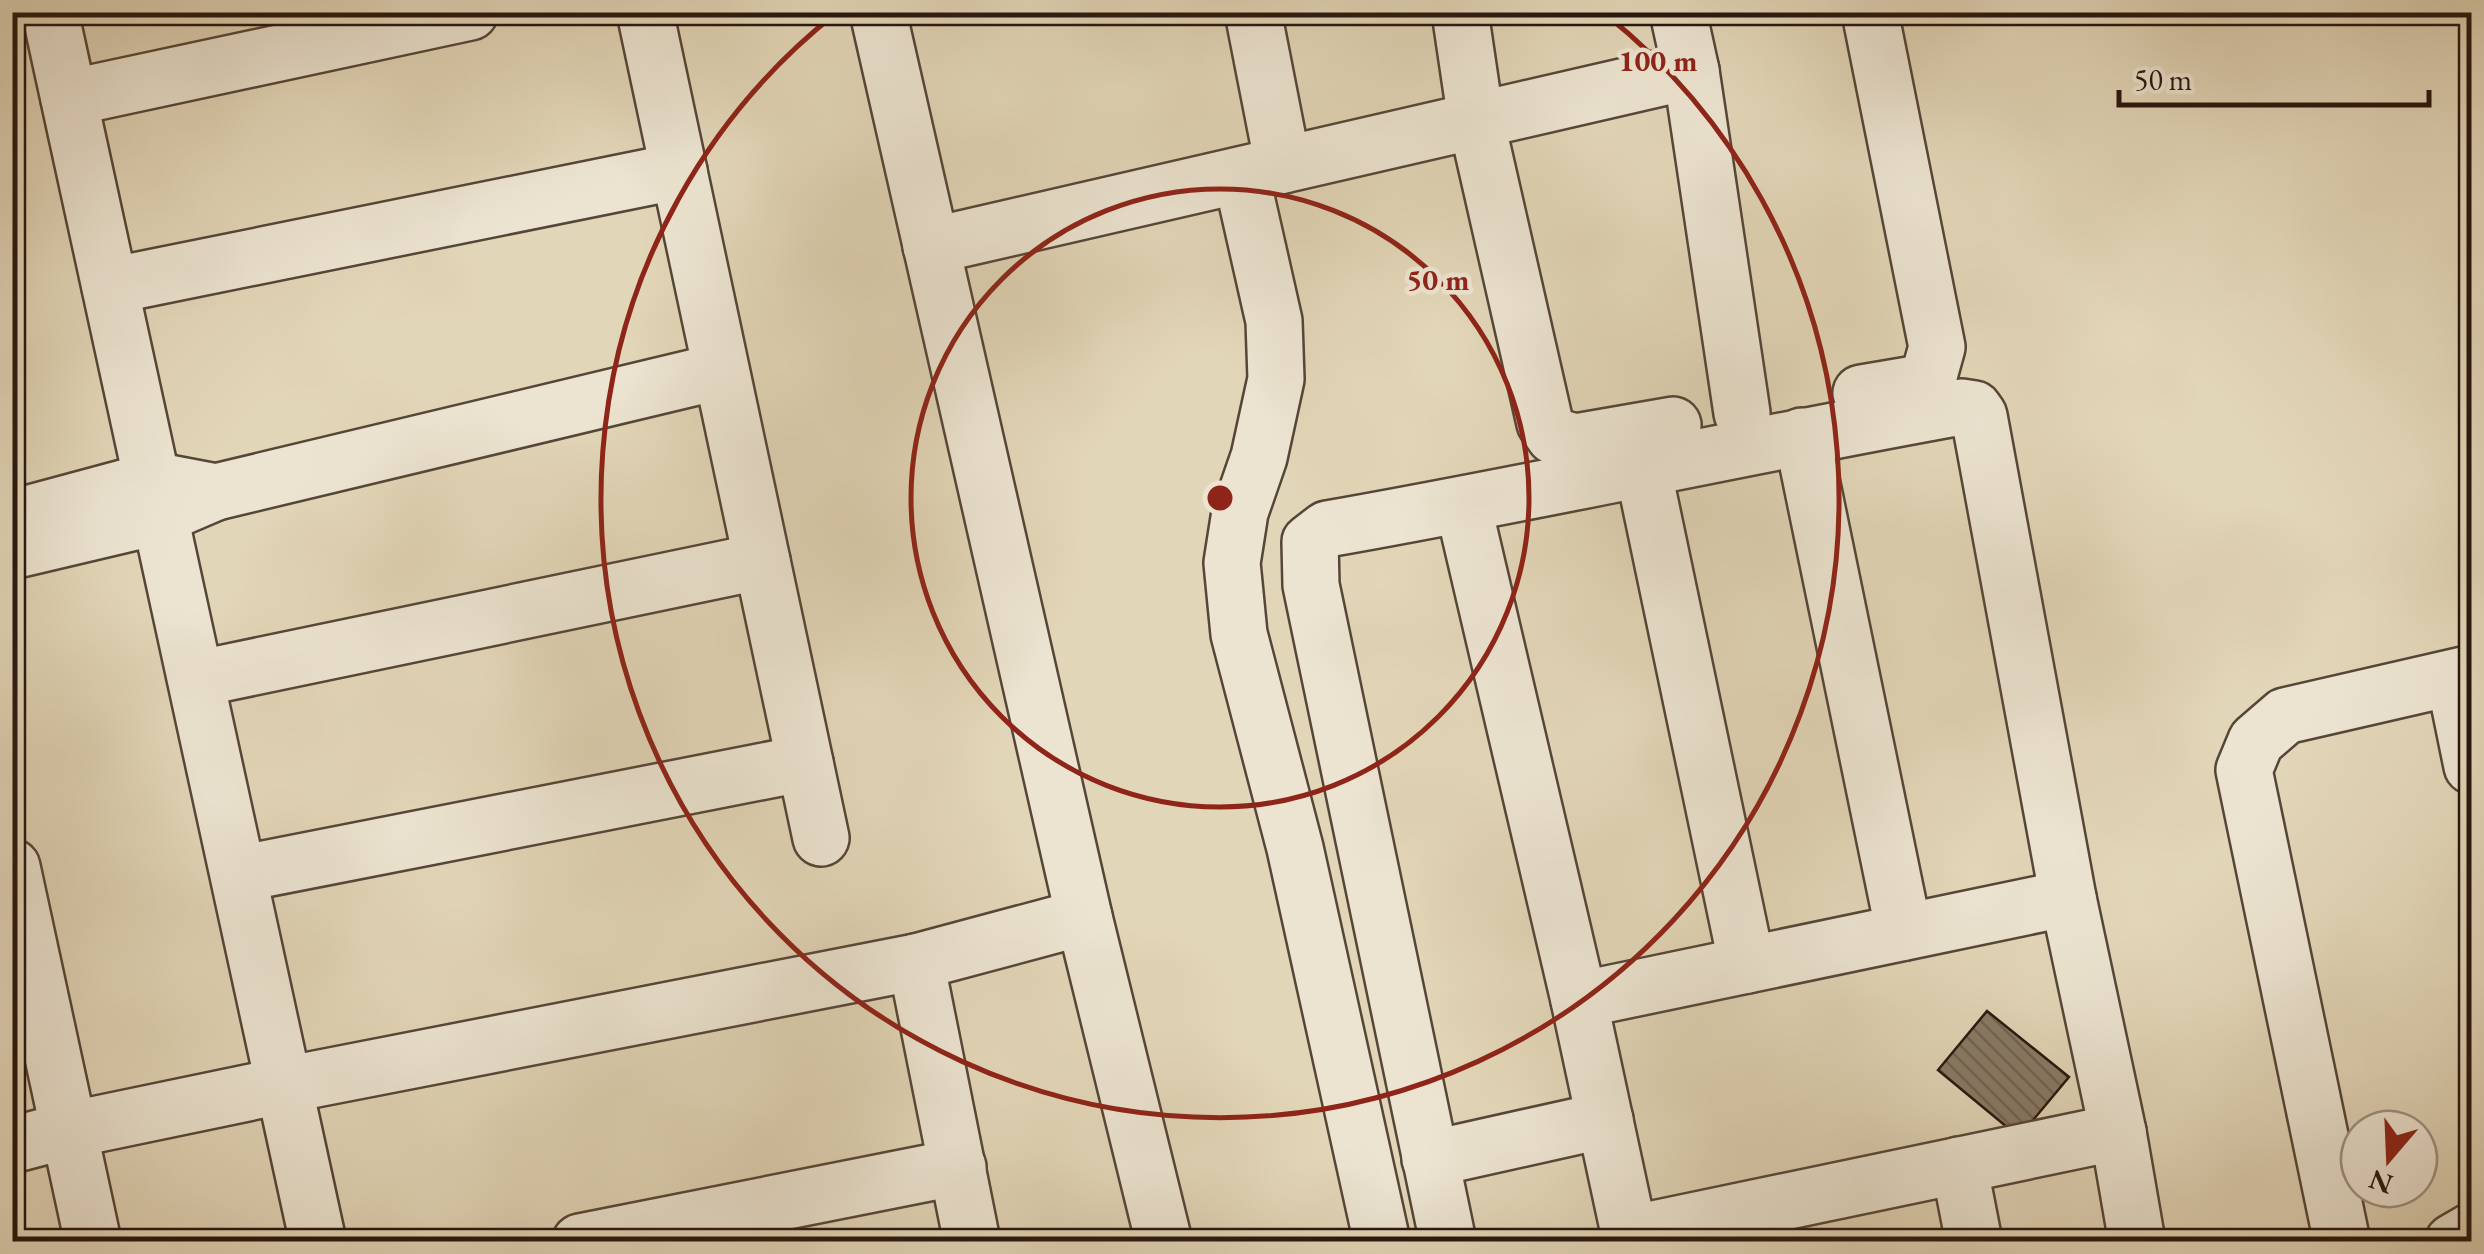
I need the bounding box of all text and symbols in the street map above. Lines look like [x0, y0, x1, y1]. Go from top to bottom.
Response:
text: 100 m [1619, 41, 1697, 80]
scale bar [2119, 45, 2429, 107]
text: 50 m [2134, 60, 2192, 99]
text: 50 m [1406, 260, 1470, 299]
centre of rings [1202, 480, 1238, 516]
north arrow [2339, 1109, 2439, 1209]
text: N [2364, 1162, 2397, 1203]

